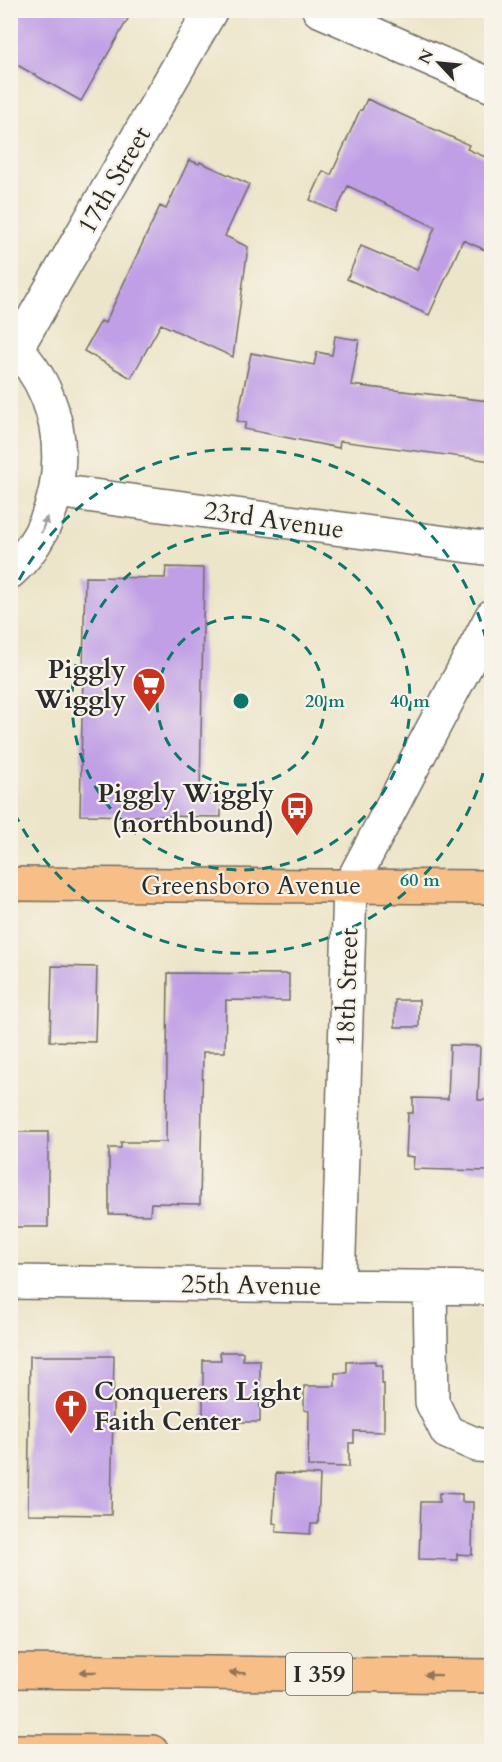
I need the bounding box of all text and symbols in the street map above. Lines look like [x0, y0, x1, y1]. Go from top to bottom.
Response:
north arrow [409, 33, 469, 93]
text: N [413, 46, 439, 68]
street label: 17th Street [69, 120, 159, 240]
street label: 23rd Avenue [202, 493, 346, 547]
one-way arrow [39, 515, 49, 533]
place label: Piggly Wiggly [34, 652, 126, 717]
supermarket icon: Piggly Wiggly [131, 666, 167, 713]
text: 20 m [305, 689, 345, 714]
text: 40 m [390, 689, 430, 714]
centre of rings [231, 691, 251, 711]
place label: Piggly Wiggly (northbound) [98, 776, 274, 841]
bus stop icon: Piggly Wiggly (northbound) [279, 790, 315, 837]
street label: Greensboro Avenue [141, 868, 361, 903]
text: 60 m [400, 868, 440, 893]
street label: 18th Street [327, 927, 367, 1047]
street label: 25th Avenue [180, 1266, 322, 1304]
place label: Conquerers Light Faith Center [94, 1374, 301, 1439]
church icon: Conquerers Light Faith Center [53, 1388, 89, 1435]
road number: I 359 [286, 1653, 352, 1695]
one-way arrow [79, 1667, 98, 1677]
one-way arrow [229, 1668, 248, 1678]
one-way arrow [424, 1670, 443, 1680]

